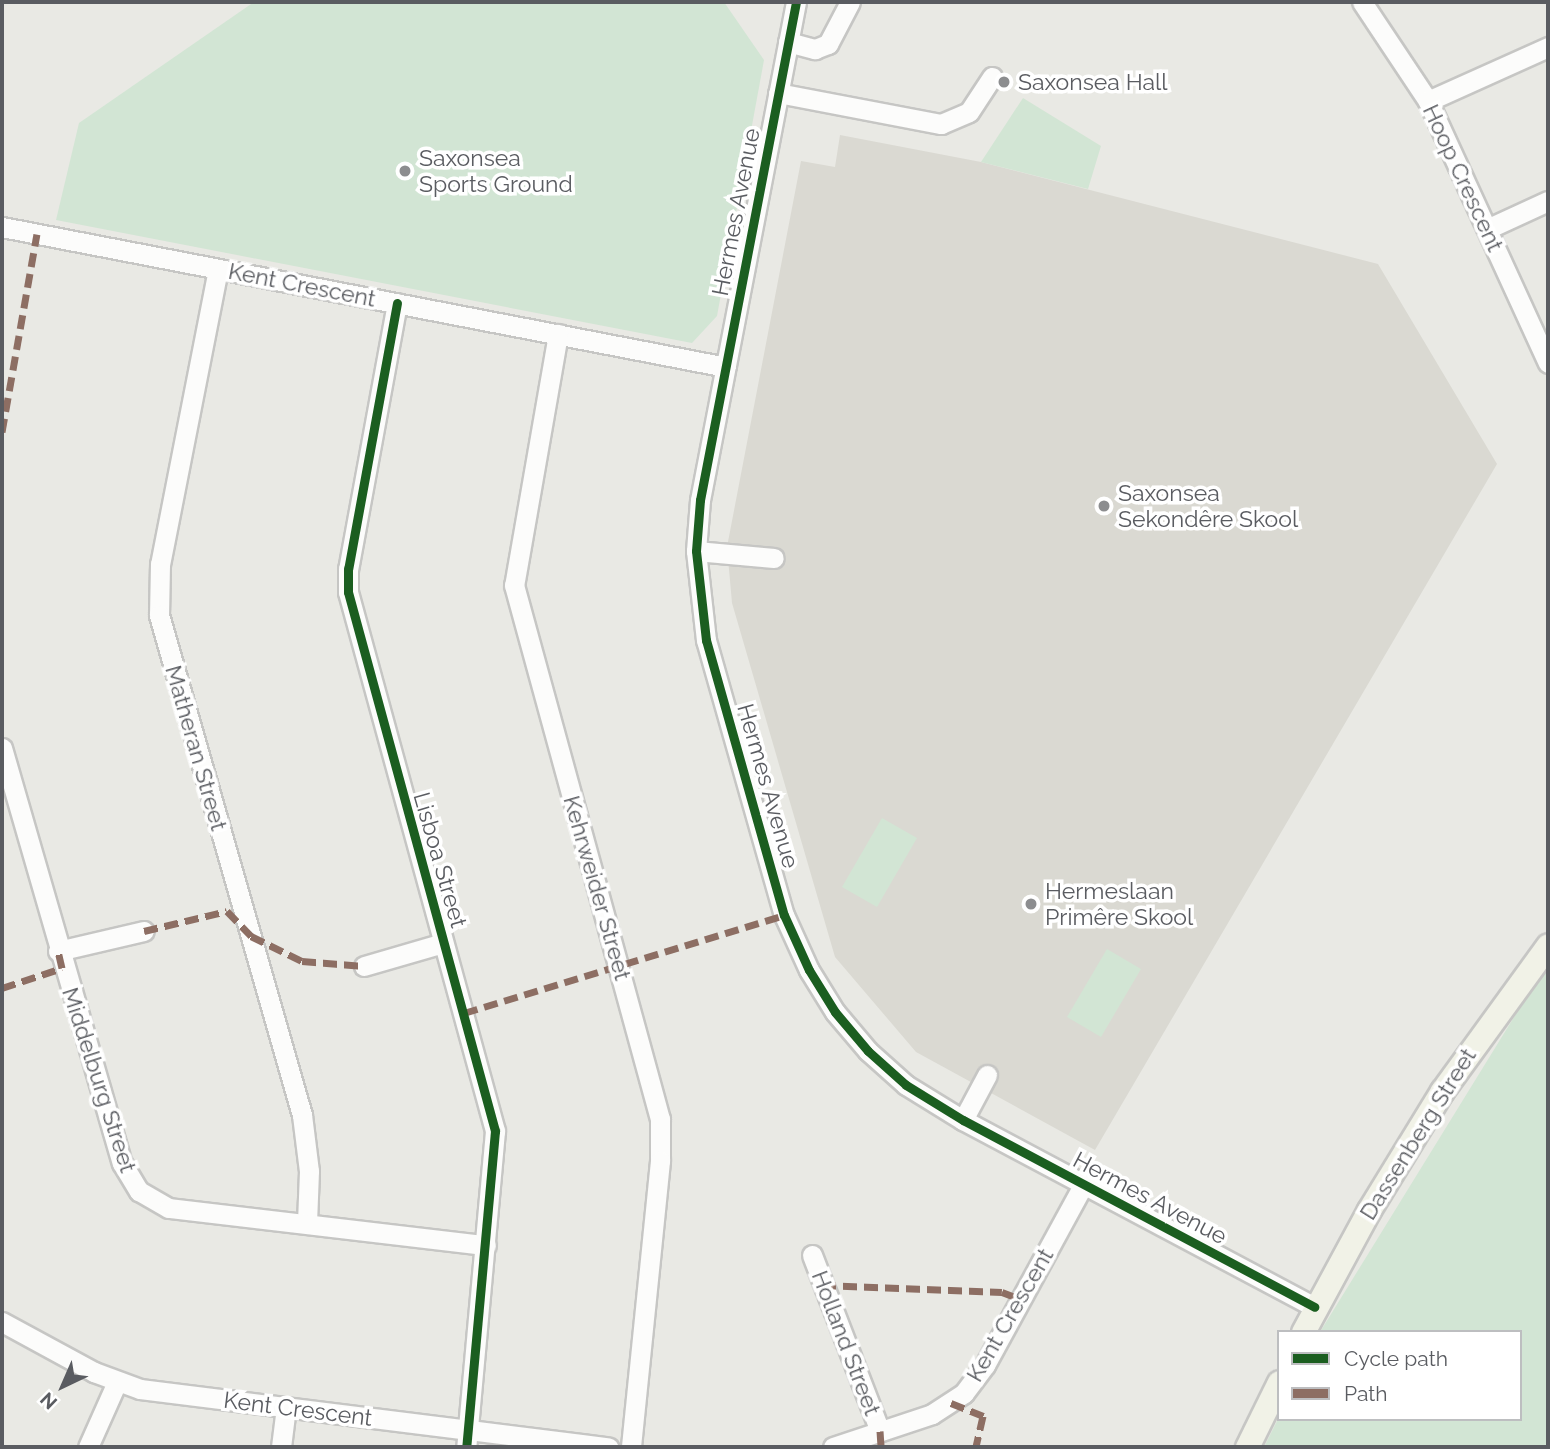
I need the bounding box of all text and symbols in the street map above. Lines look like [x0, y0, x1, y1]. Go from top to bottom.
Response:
place label: Saxonsea Hall [1018, 68, 1168, 96]
marker: Saxonsea Hall [996, 74, 1012, 90]
street label: Hoop Crescent [1417, 100, 1509, 256]
street label: Hermes Avenue [706, 126, 766, 298]
place label: Saxonsea Sports Ground [419, 144, 573, 198]
marker: Saxonsea Sports Ground [397, 163, 413, 179]
street label: Kent Crescent [226, 257, 378, 313]
place label: Saxonsea Sekondêre Skool [1118, 479, 1298, 533]
marker: Saxonsea Sekondêre Skool [1096, 498, 1112, 514]
street label: Matheran Street [159, 662, 233, 834]
street label: Hermes Avenue [731, 700, 805, 872]
street label: Lisboa Street [407, 789, 473, 931]
street label: Kehrweider Street [557, 792, 637, 984]
place label: Hermeslaan Primêre Skool [1045, 877, 1193, 931]
marker: Hermeslaan Primêre Skool [1023, 896, 1039, 912]
street label: Middelburg Street [56, 984, 142, 1176]
street label: Dassenberg Street [1354, 1043, 1482, 1225]
street label: Hermes Avenue [1068, 1146, 1232, 1250]
street label: Kent Crescent [961, 1243, 1059, 1387]
street label: Holland Street [806, 1267, 886, 1419]
legend [1277, 1330, 1522, 1421]
text: Cycle path [1344, 1346, 1448, 1371]
north arrow [28, 1351, 98, 1421]
text: Path [1344, 1381, 1388, 1406]
street label: Kent Crescent [222, 1386, 374, 1432]
text: N [36, 1388, 61, 1414]

